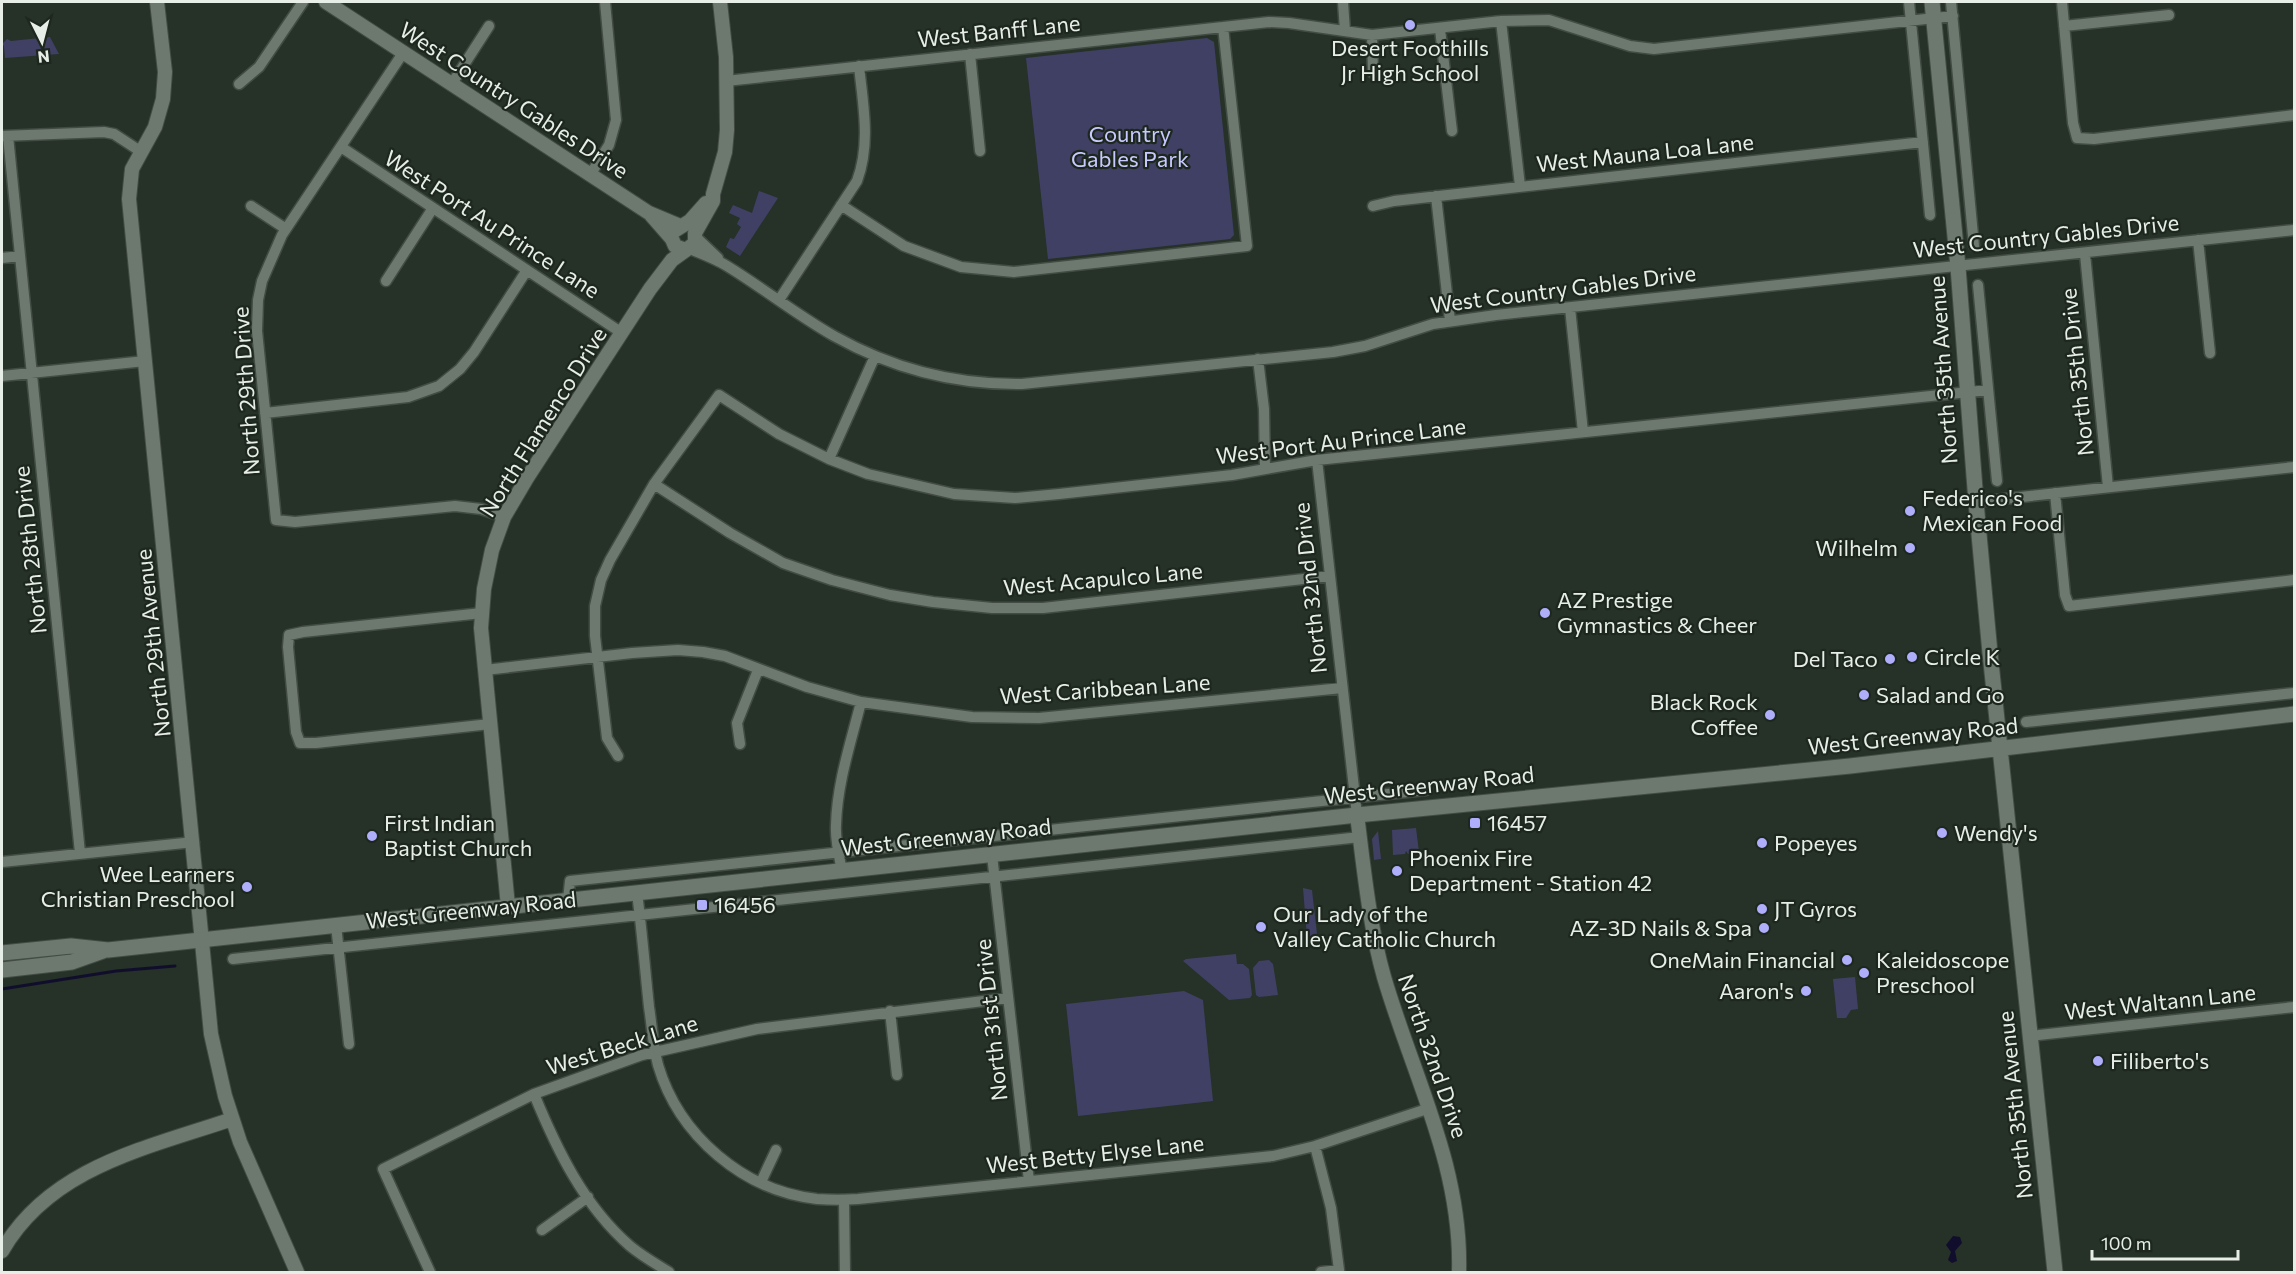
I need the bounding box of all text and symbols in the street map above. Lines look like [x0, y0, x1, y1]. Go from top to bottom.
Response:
street label: West Banff Lane [916, 9, 1082, 52]
north arrow [12, 12, 72, 72]
street label: West Country Gables Drive [395, 15, 634, 184]
marker: Desert Foothills Jr High School [1403, 18, 1417, 32]
place label: Desert Foothills Jr High School [1331, 34, 1489, 86]
text: N [37, 47, 51, 67]
park label: Country Gables Park [1071, 120, 1189, 172]
street label: West Mauna Loa Lane [1535, 128, 1755, 177]
street label: West Port Au Prince Lane [379, 144, 605, 303]
street label: West Country Gables Drive [1912, 208, 2180, 263]
street label: West Country Gables Drive [1429, 259, 1697, 318]
street label: North 35th Avenue [1922, 275, 1963, 465]
street label: North 35th Drive [2054, 287, 2099, 457]
street label: North 29th Drive [226, 306, 265, 476]
street label: North Flamenco Drive [473, 322, 612, 522]
street label: West Port Au Prince Lane [1214, 412, 1467, 469]
street label: North 28th Drive [7, 465, 52, 635]
place label: Federico's Mexican Food [1922, 484, 2062, 536]
street label: North 32nd Drive [1287, 501, 1332, 675]
marker: Federico's Mexican Food [1903, 504, 1917, 518]
place label: Wilhelm [1815, 534, 1898, 561]
marker: Wilhelm [1903, 541, 1917, 555]
street label: North 29th Avenue [129, 548, 176, 738]
street label: West Acapulco Lane [1002, 556, 1204, 601]
place label: AZ Prestige Gymnastics & Cheer [1557, 586, 1757, 638]
marker: AZ Prestige Gymnastics & Cheer [1538, 606, 1552, 620]
place label: Circle K [1924, 643, 2000, 670]
place label: Del Taco [1793, 645, 1878, 672]
marker: Circle K [1905, 650, 1919, 664]
marker: Del Taco [1883, 652, 1897, 666]
street label: West Caribbean Lane [999, 668, 1211, 709]
place label: Salad and Go [1876, 681, 2005, 708]
place label: Black Rock Coffee [1650, 688, 1758, 740]
marker: Salad and Go [1857, 688, 1871, 702]
marker: Black Rock Coffee [1763, 708, 1777, 722]
street label: West Greenway Road [1806, 711, 2019, 760]
street label: West Greenway Road [1322, 760, 1535, 809]
place label: First Indian Baptist Church [384, 809, 532, 861]
place label: 16457 [1487, 809, 1547, 836]
street label: West Greenway Road [839, 812, 1052, 861]
marker: 16457 [1468, 816, 1482, 830]
place label: Wendy's [1954, 819, 2038, 846]
marker: Wendy's [1935, 826, 1949, 840]
marker: First Indian Baptist Church [365, 829, 379, 843]
place label: Popeyes [1774, 829, 1858, 856]
marker: Popeyes [1755, 836, 1769, 850]
place label: Phoenix Fire Department - Station 42 [1409, 844, 1652, 896]
place label: Wee Learners Christian Preschool [41, 860, 235, 912]
marker: Phoenix Fire Department - Station 42 [1390, 864, 1404, 878]
marker: Wee Learners Christian Preschool [240, 880, 254, 894]
street label: West Greenway Road [364, 885, 577, 934]
place label: 16456 [714, 891, 776, 918]
place label: JT Gyros [1774, 895, 1857, 922]
marker: 16456 [695, 898, 709, 912]
place label: Our Lady of the Valley Catholic Church [1273, 900, 1496, 952]
marker: JT Gyros [1755, 902, 1769, 916]
place label: AZ-3D Nails & Spa [1570, 914, 1752, 941]
marker: Our Lady of the Valley Catholic Church [1254, 920, 1268, 934]
marker: AZ-3D Nails & Spa [1757, 921, 1771, 935]
street label: North 31st Drive [969, 938, 1012, 1102]
place label: OneMain Financial [1649, 946, 1835, 973]
place label: Kaleidoscope Preschool [1876, 946, 2009, 998]
marker: OneMain Financial [1840, 953, 1854, 967]
marker: Kaleidoscope Preschool [1857, 966, 1871, 980]
street label: North 32nd Drive [1393, 970, 1474, 1141]
place label: Aaron's [1719, 977, 1794, 1004]
street label: West Waltann Lane [2063, 978, 2257, 1025]
marker: Aaron's [1799, 984, 1813, 998]
street label: West Beck Lane [543, 1009, 701, 1080]
street label: North 35th Avenue [1991, 1010, 2038, 1200]
place label: Filiberto's [2110, 1047, 2209, 1074]
marker: Filiberto's [2091, 1054, 2105, 1068]
street label: West Betty Elyse Lane [985, 1129, 1205, 1178]
scale bar [2092, 1223, 2238, 1261]
text: 100 m [2101, 1232, 2151, 1254]

